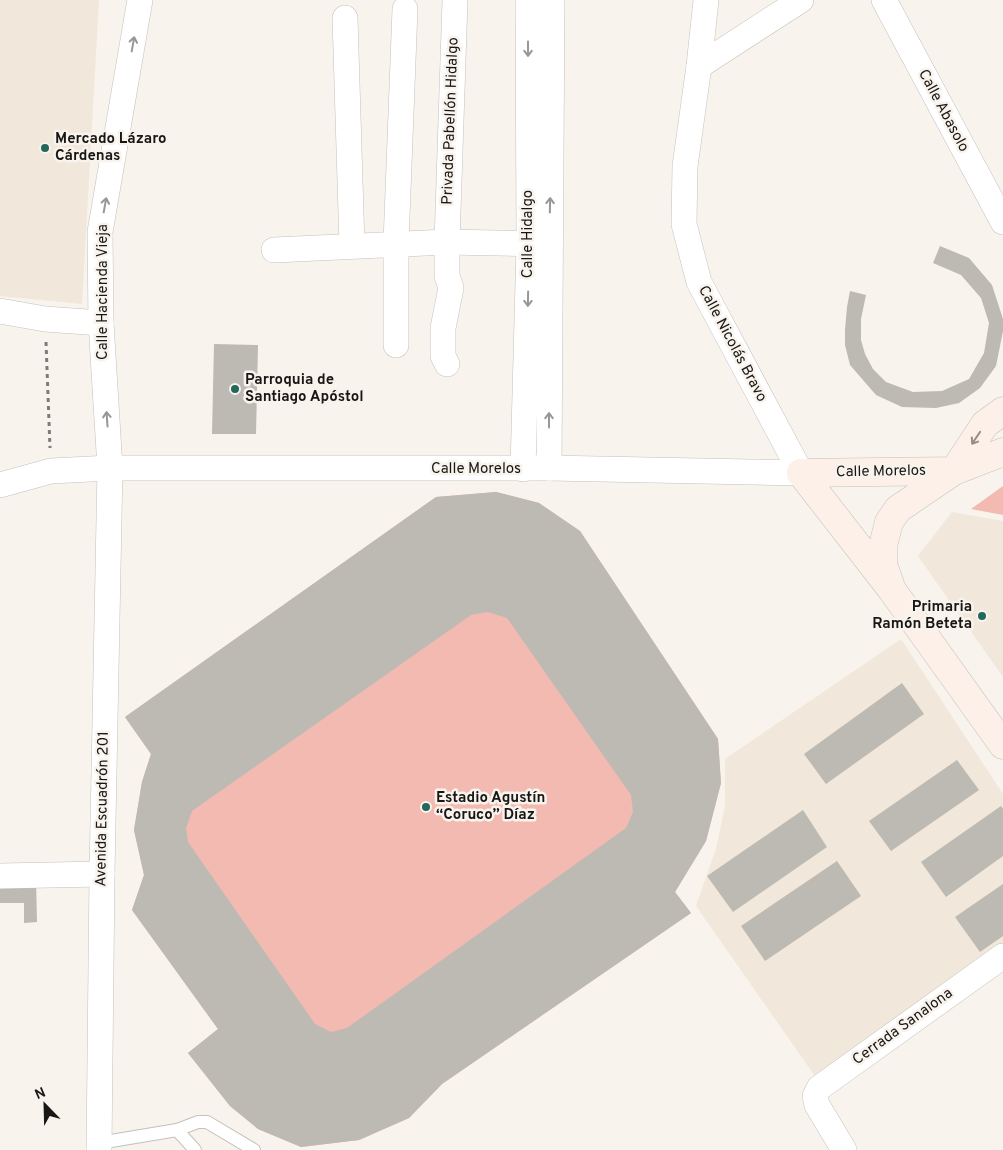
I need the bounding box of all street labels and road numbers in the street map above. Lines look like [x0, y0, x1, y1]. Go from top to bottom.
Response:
street label: Privada Pabellón Hidalgo [439, 37, 463, 205]
street label: Calle Abasolo [913, 66, 973, 156]
street label: Calle Hidalgo [519, 190, 538, 278]
street label: Calle Hacienda Vieja [94, 224, 113, 360]
street label: Calle Nicolás Bravo [693, 283, 771, 405]
street label: Calle Morelos [431, 460, 521, 479]
street label: Calle Morelos [836, 462, 926, 482]
street label: Avenida Escuadrón 201 [92, 731, 114, 887]
street label: Cerrada Sanalona [849, 984, 957, 1070]

